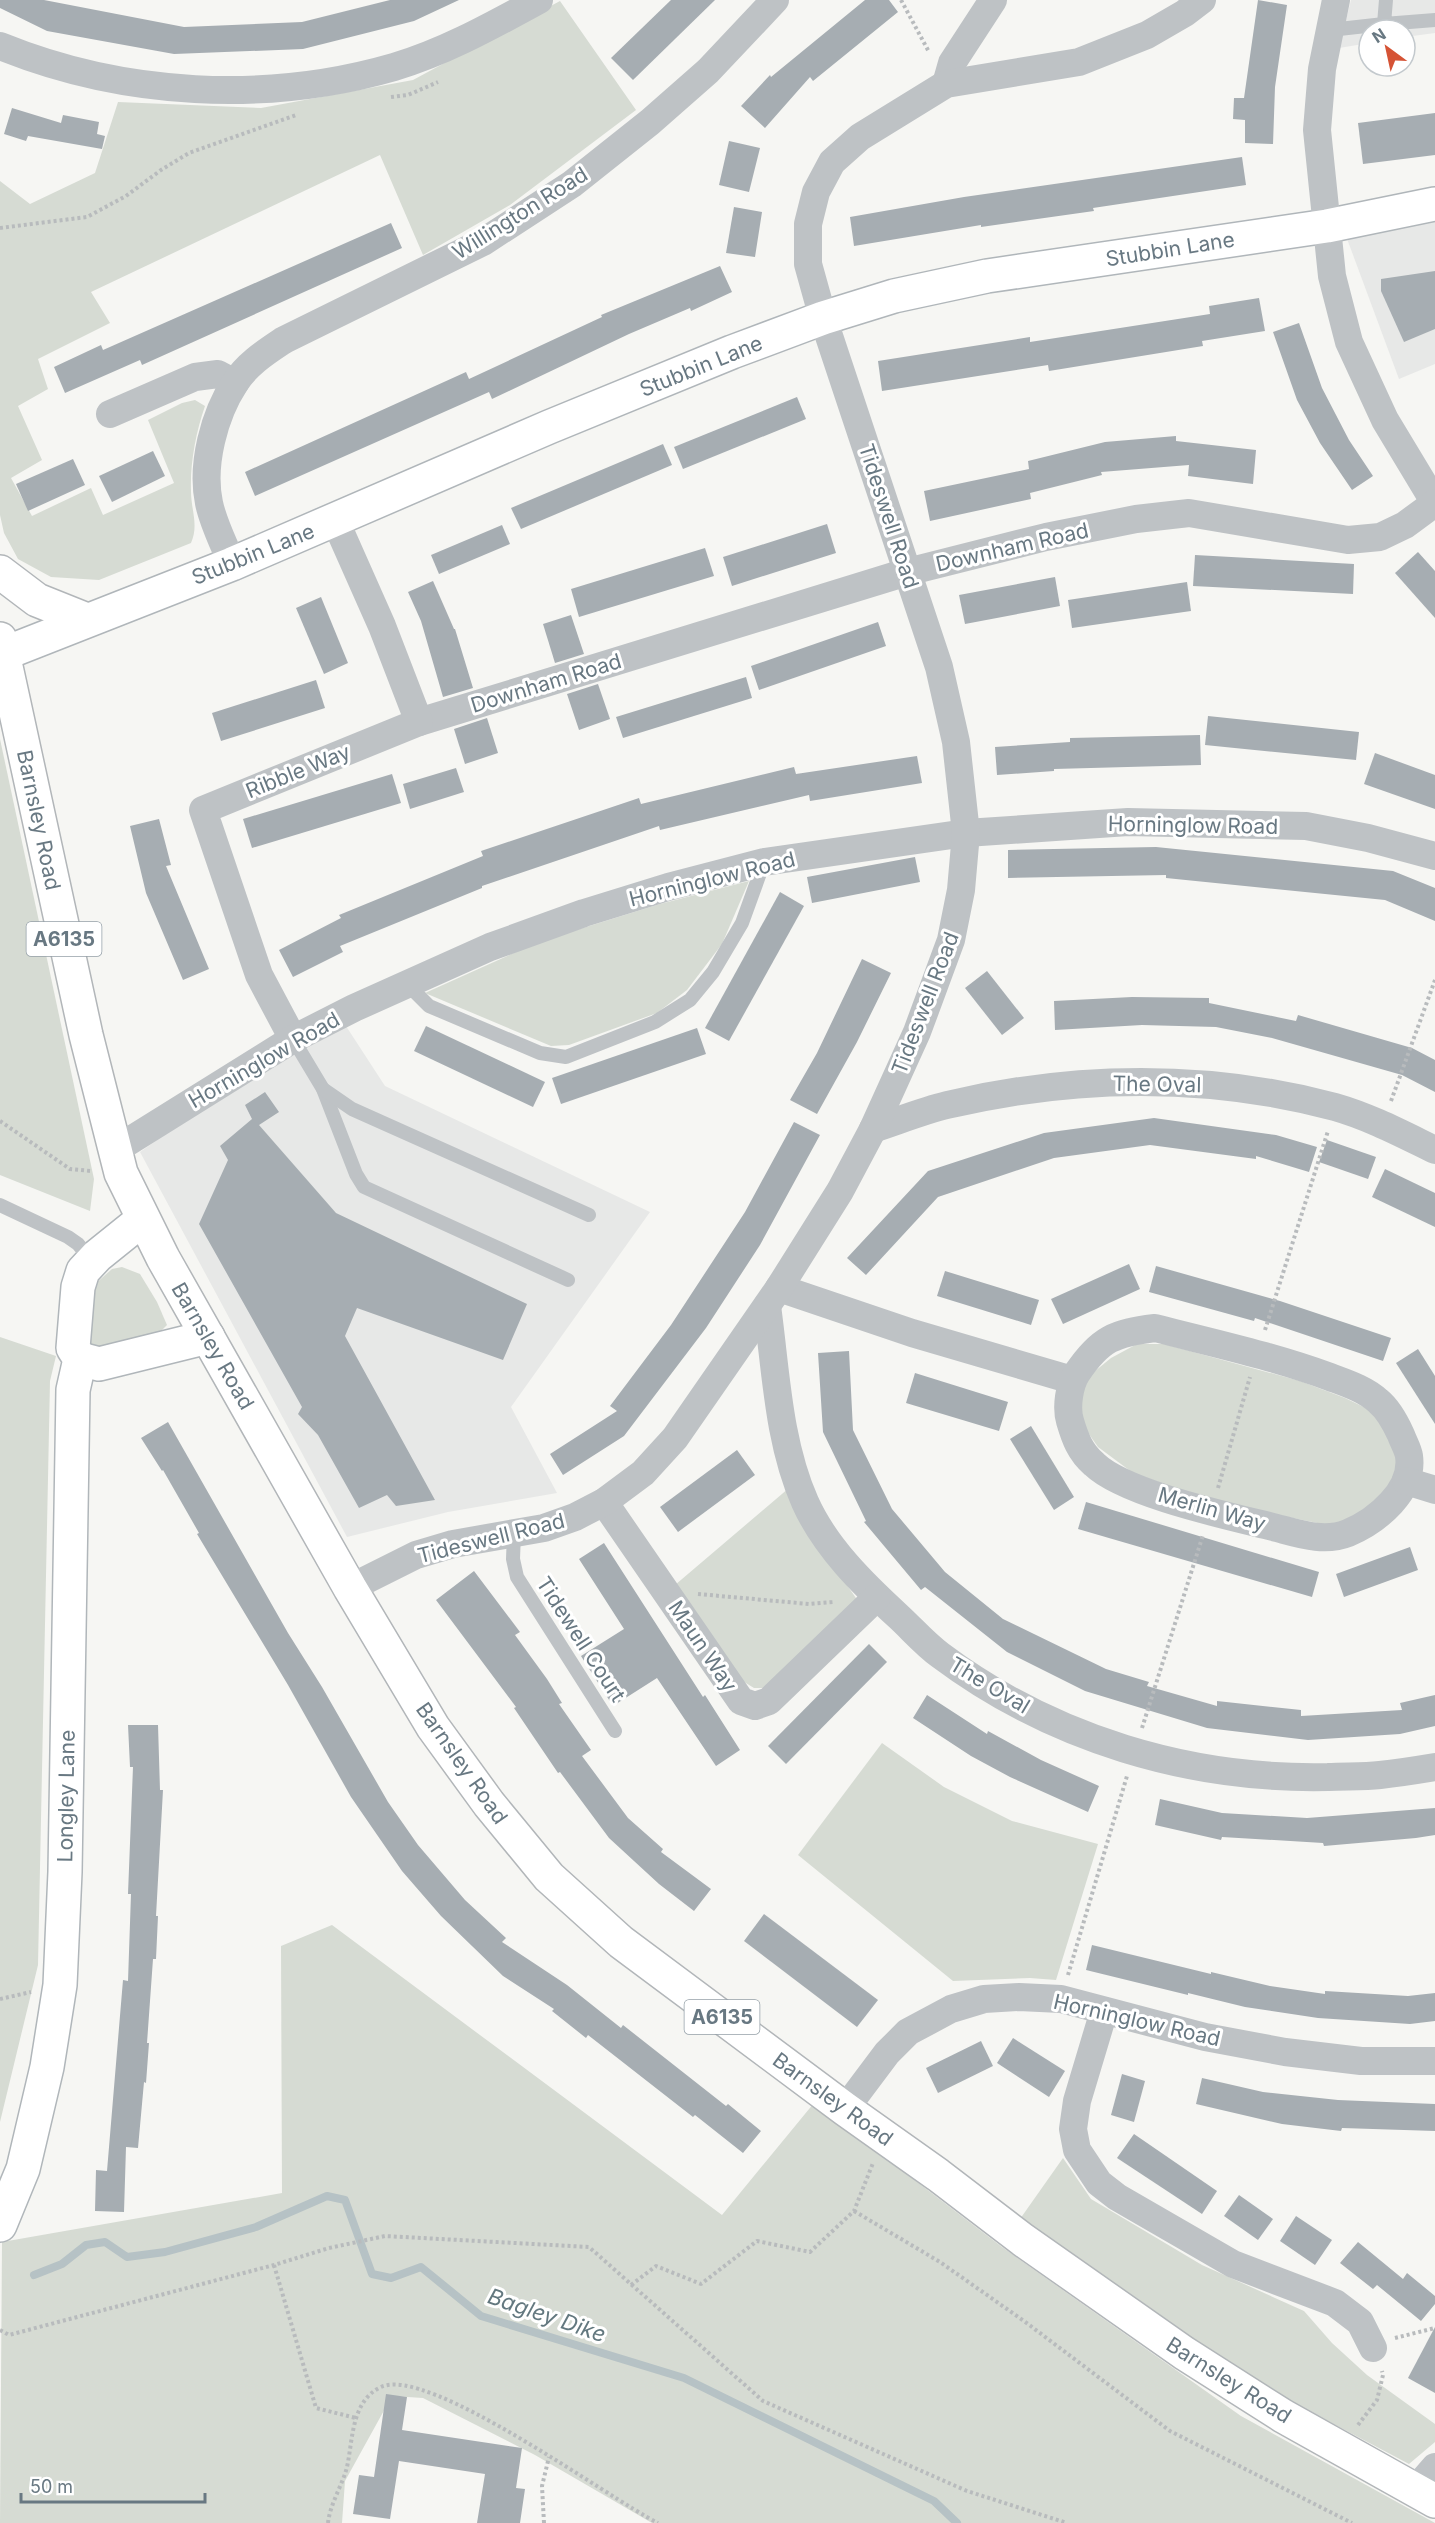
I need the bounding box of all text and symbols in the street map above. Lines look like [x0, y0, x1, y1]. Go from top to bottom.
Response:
north arrow [1357, 18, 1417, 78]
text: N [1368, 24, 1389, 47]
street label: Willington Road [448, 161, 592, 265]
street label: Stubbin Lane [1104, 226, 1236, 272]
street label: Stubbin Lane [636, 330, 766, 402]
street label: Tideswell Road [854, 441, 924, 591]
street label: Downham Road [933, 517, 1091, 577]
street label: Stubbin Lane [188, 518, 318, 590]
street label: Downham Road [468, 648, 624, 718]
street label: Ribble Way [242, 739, 354, 803]
street label: Barnsley Road [12, 748, 66, 892]
street label: Horninglow Road [1108, 811, 1278, 839]
street label: Horninglow Road [626, 846, 798, 912]
road number: A6135 [26, 922, 101, 956]
street label: Tideswell Road [886, 928, 964, 1078]
street label: Horninglow Road [184, 1007, 344, 1113]
street label: The Oval [1112, 1071, 1202, 1097]
street label: Barnsley Road [167, 1278, 259, 1414]
street label: Merlin Way [1155, 1482, 1269, 1536]
street label: Tideswell Road [415, 1508, 567, 1568]
street label: Tidewell Court [531, 1572, 631, 1706]
street label: Maun Way [663, 1596, 743, 1696]
street label: The Oval [946, 1651, 1034, 1719]
street label: Barnsley Road [411, 1697, 513, 1829]
street label: Longley Lane [52, 1729, 80, 1863]
street label: Horninglow Road [1051, 1989, 1223, 2051]
road number: A6135 [684, 2000, 760, 2034]
street label: Barnsley Road [768, 2047, 898, 2151]
water label: Bagley Dike [485, 2283, 609, 2347]
street label: Barnsley Road [1162, 2332, 1296, 2428]
scale bar [21, 2466, 206, 2504]
text: 50 m [30, 2476, 73, 2497]

